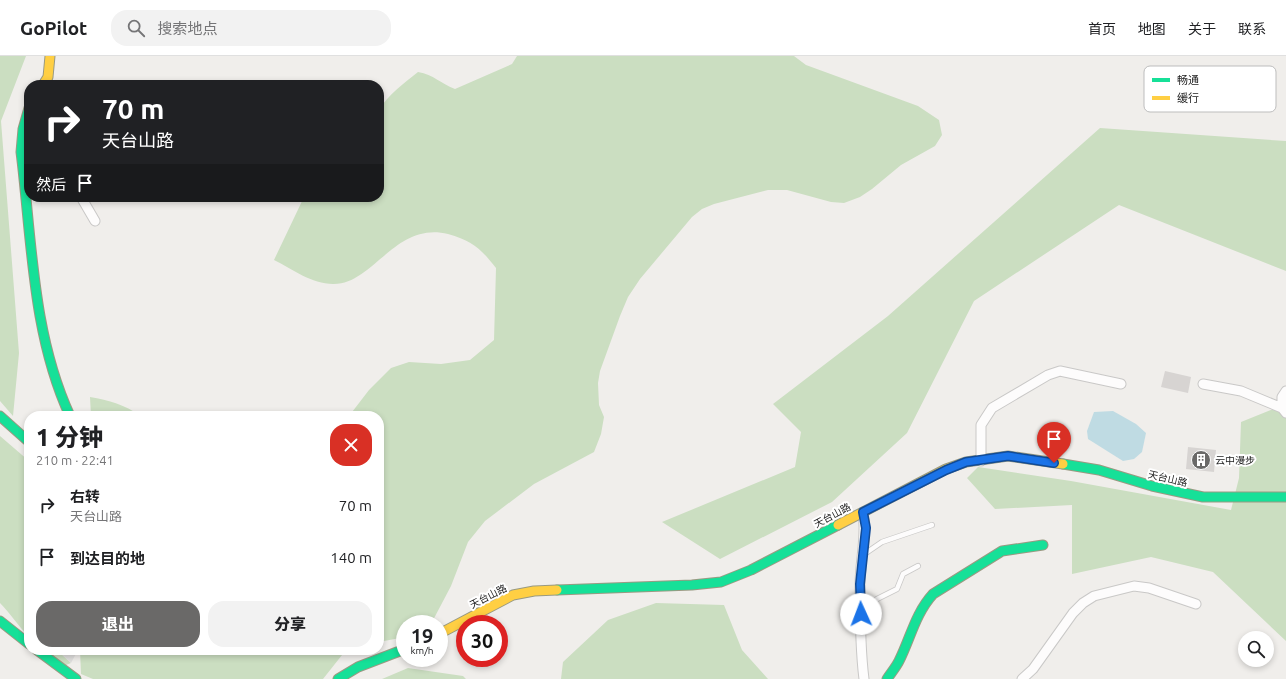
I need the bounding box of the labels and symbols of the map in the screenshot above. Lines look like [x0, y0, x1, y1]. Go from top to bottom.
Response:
legend [1144, 66, 1276, 112]
text: 畅通 [1177, 74, 1199, 86]
text: 缓行 [1177, 92, 1199, 104]
pin [1037, 422, 1071, 463]
building icon: 云中漫步 [1190, 449, 1212, 471]
place label: 云中漫步 [1215, 455, 1255, 466]
street label: 天台山路 [1147, 469, 1189, 488]
street label: 天台山路 [812, 501, 852, 530]
street label: 天台山路 [468, 582, 509, 610]
position arrow [840, 593, 882, 635]
speed limit sign: 30 [456, 615, 508, 667]

